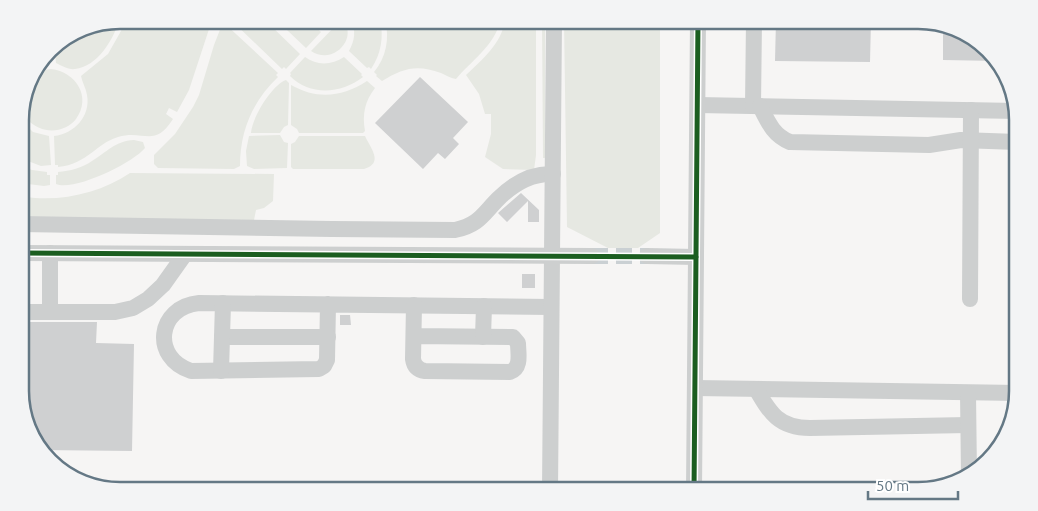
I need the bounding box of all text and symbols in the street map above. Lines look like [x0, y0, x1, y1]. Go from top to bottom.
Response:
scale bar [868, 468, 958, 500]
text: 50 m [876, 477, 909, 494]

